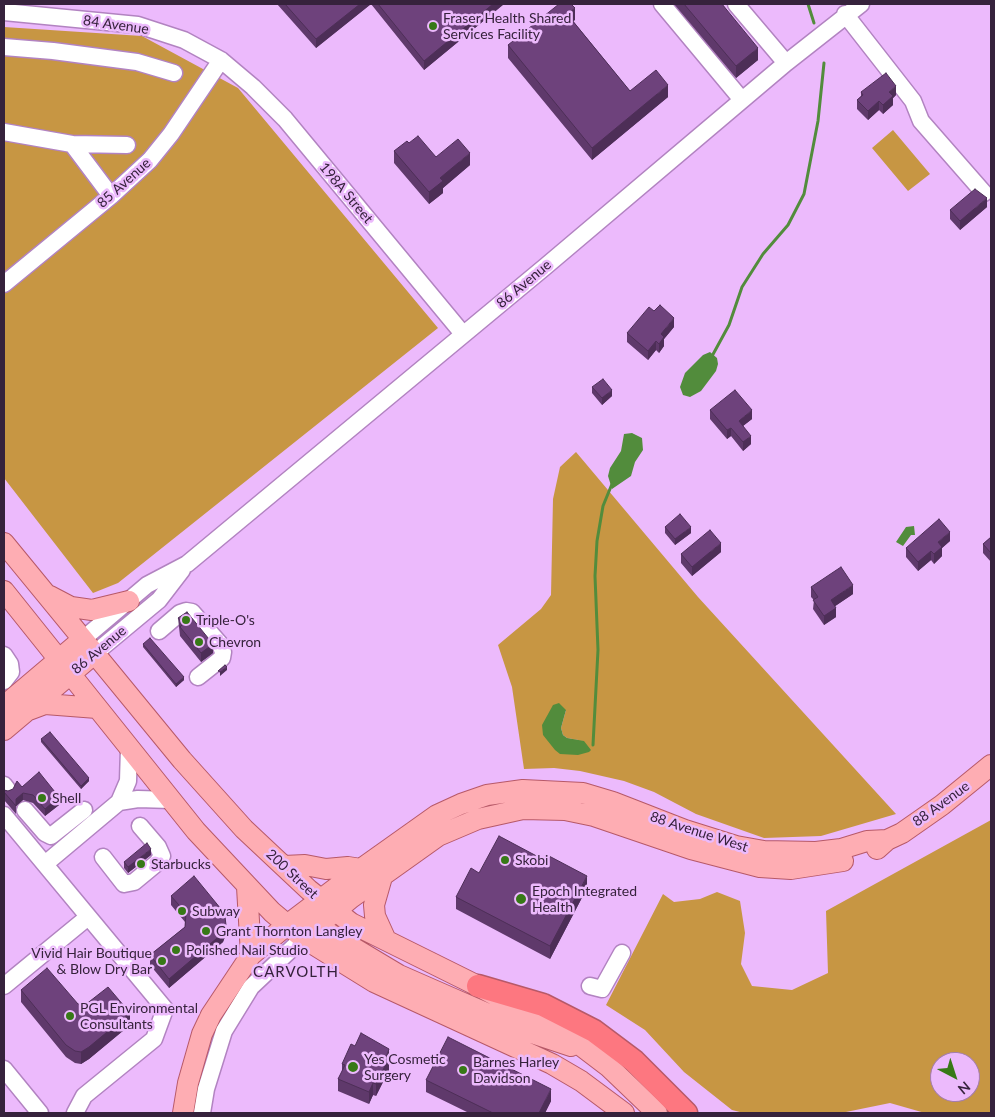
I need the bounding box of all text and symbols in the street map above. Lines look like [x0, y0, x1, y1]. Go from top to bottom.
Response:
place label: Fraser Health Shared Services Facility [443, 10, 571, 42]
street label: 84 Avenue [82, 12, 150, 38]
marker: Fraser Health Shared Services Facility [427, 20, 439, 32]
street label: 85 Avenue [94, 155, 154, 211]
street label: 198A Street [316, 159, 376, 227]
street label: 86 Avenue [493, 256, 555, 312]
place label: Triple-O's [196, 612, 255, 628]
marker: Triple-O's [180, 614, 192, 626]
street label: 86 Avenue [68, 622, 130, 678]
place label: Chevron [209, 634, 261, 650]
marker: Chevron [193, 636, 205, 648]
street label: 88 Avenue [909, 778, 973, 830]
place label: Shell [52, 790, 81, 806]
marker: Shell [36, 792, 48, 804]
street label: 88 Avenue West [648, 808, 750, 856]
street label: 200 Street [263, 846, 321, 902]
place label: Skobi [515, 852, 548, 868]
marker: Skobi [499, 854, 511, 866]
place label: Starbucks [151, 856, 211, 872]
marker: Starbucks [135, 858, 147, 870]
place label: Epoch Integrated Health [532, 883, 637, 916]
marker: Epoch Integrated Health [514, 892, 528, 906]
place label: Subway [192, 903, 240, 919]
marker: Subway [176, 905, 188, 917]
place label: Grant Thornton Langley [216, 923, 362, 939]
marker: Grant Thornton Langley [200, 925, 212, 937]
place label: Polished Nail Studio [186, 942, 308, 958]
marker: Polished Nail Studio [170, 944, 182, 956]
place label: Vivid Hair Boutique & Blow Dry Bar [31, 945, 152, 978]
marker: Vivid Hair Boutique & Blow Dry Bar [156, 955, 168, 967]
district label: CARVOLTH [252, 963, 340, 981]
place label: PGL Environmental Consultants [80, 1000, 198, 1032]
marker: PGL Environmental Consultants [64, 1010, 76, 1022]
place label: Yes Cosmetic Surgery [364, 1051, 446, 1084]
north arrow [930, 1052, 980, 1102]
place label: Barnes Harley Davidson [473, 1054, 559, 1086]
marker: Yes Cosmetic Surgery [346, 1060, 360, 1074]
marker: Barnes Harley Davidson [457, 1064, 469, 1076]
text: N [955, 1078, 974, 1098]

